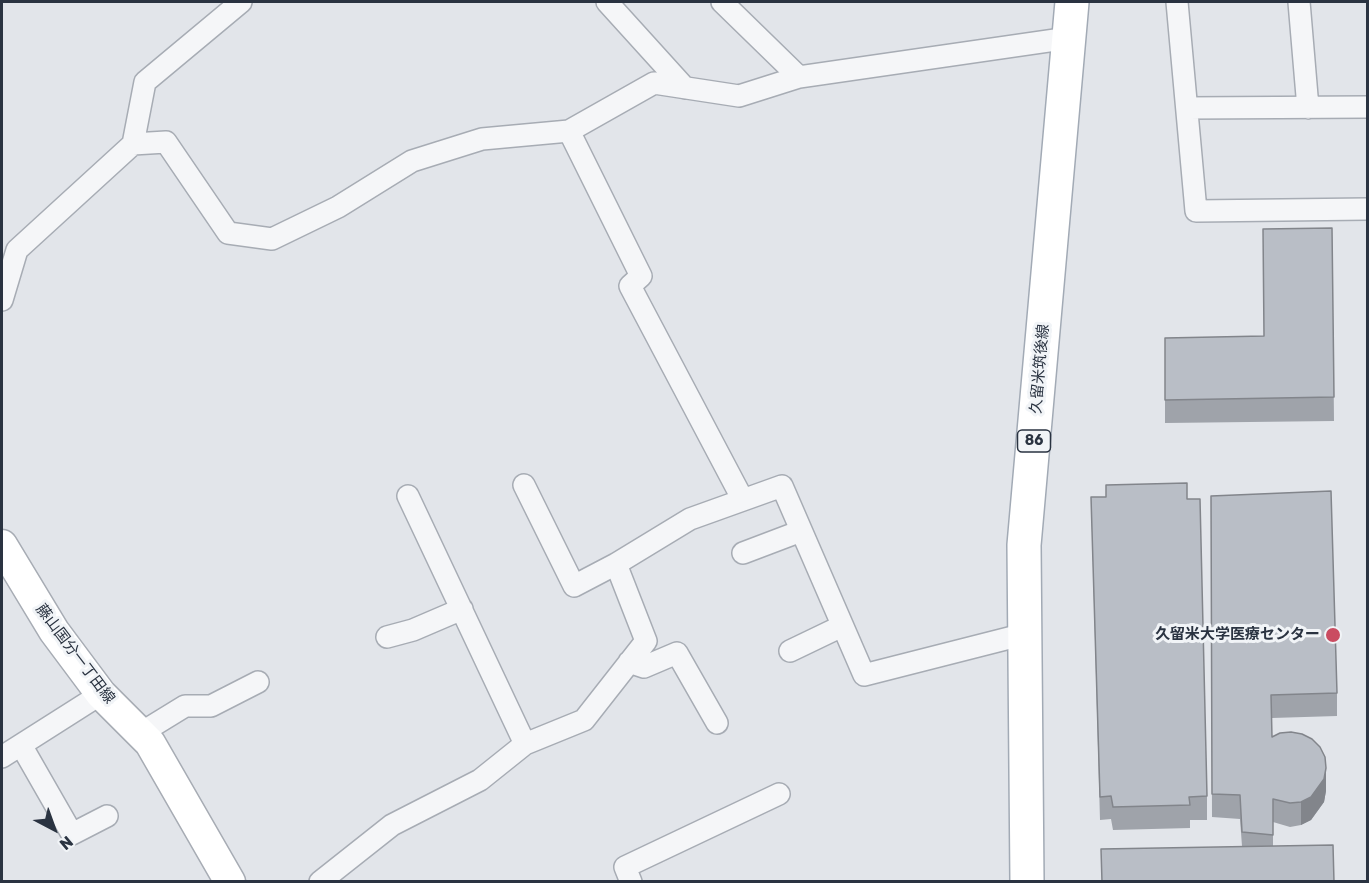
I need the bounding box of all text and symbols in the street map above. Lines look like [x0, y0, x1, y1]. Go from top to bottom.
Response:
street label: 久留米筑後線 [1027, 323, 1053, 415]
road number: 86 [1018, 430, 1050, 452]
street label: 藤山国分一丁田線 [32, 601, 118, 707]
place label: 久留米大学医療センター [1155, 626, 1320, 644]
marker: 久留米大学医療センター [1324, 626, 1342, 644]
north arrow [24, 799, 84, 859]
text: N [56, 832, 77, 854]

